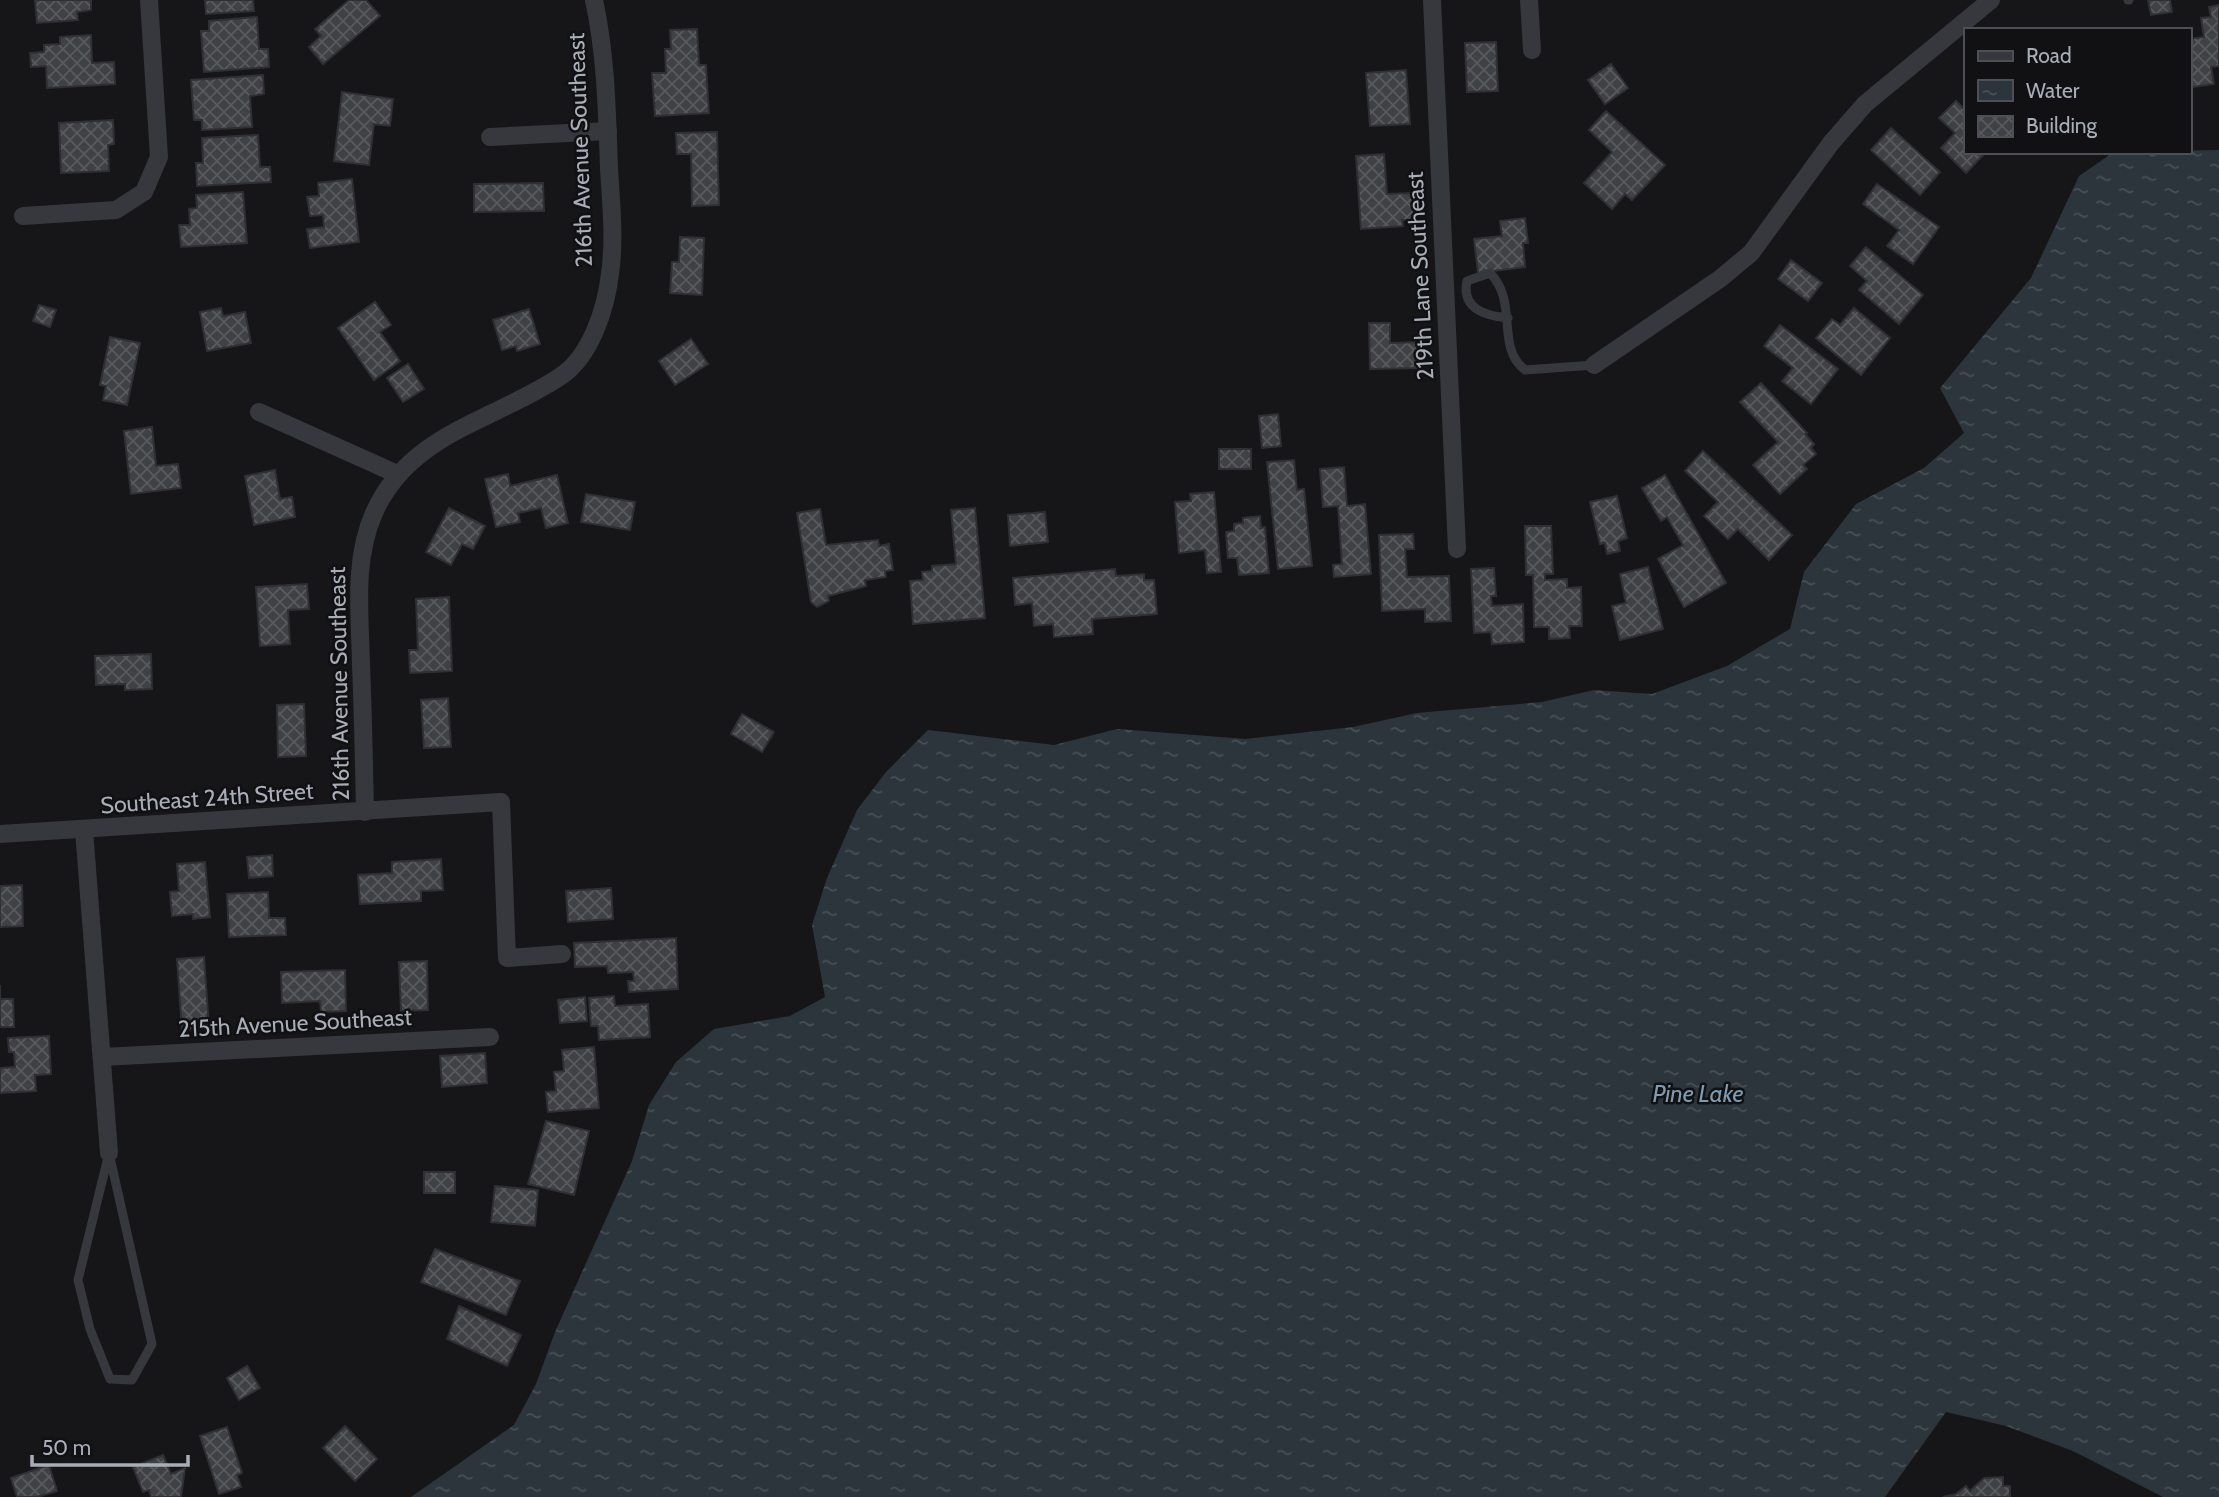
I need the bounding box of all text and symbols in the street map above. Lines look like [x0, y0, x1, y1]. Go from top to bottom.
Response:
legend [1964, 28, 2191, 154]
street label: 216th Avenue Southeast [562, 32, 598, 268]
text: Road [2026, 43, 2072, 68]
text: Water [2026, 78, 2080, 103]
text: Building [2026, 113, 2098, 138]
street label: 219th Lane Southeast [1401, 171, 1439, 381]
street label: 216th Avenue Southeast [323, 566, 355, 802]
street label: Southeast 24th Street [100, 777, 315, 819]
street label: 215th Avenue Southeast [177, 1003, 413, 1043]
water label: Pine Lake [1652, 1079, 1744, 1108]
scale bar [32, 1424, 187, 1468]
text: 50 m [42, 1435, 91, 1460]

